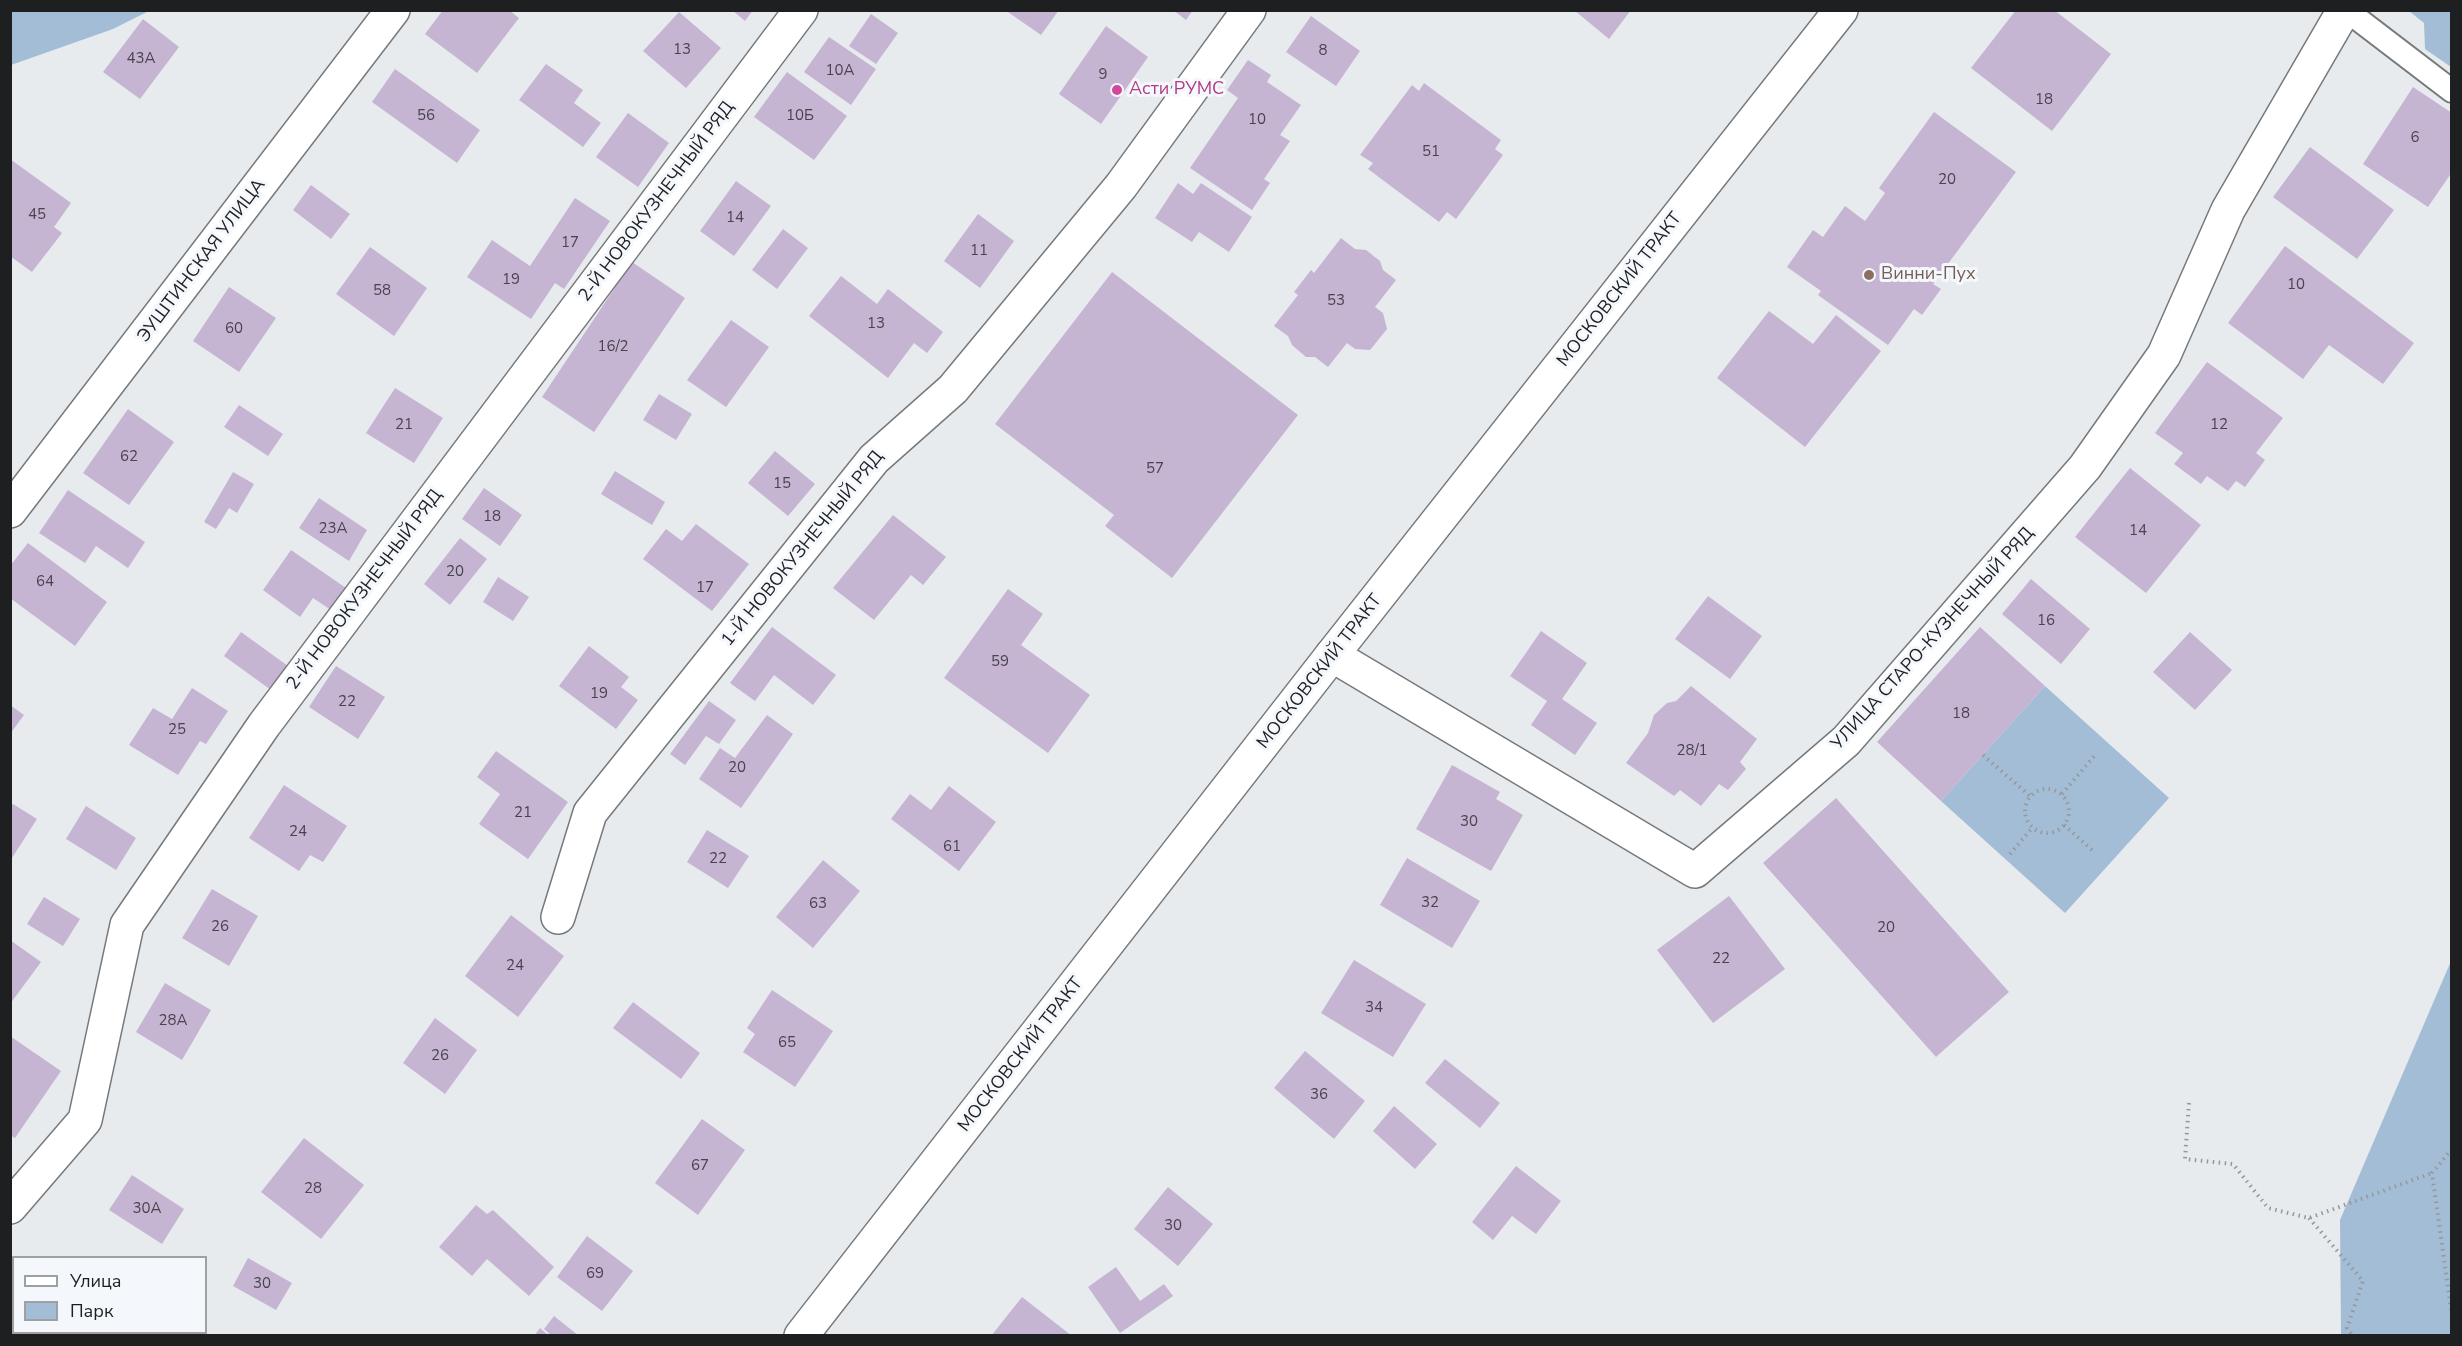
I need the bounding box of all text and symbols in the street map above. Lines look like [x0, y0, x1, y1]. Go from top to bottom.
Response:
house number: 13 [673, 41, 691, 59]
house number: 8 [1319, 42, 1327, 60]
house number: 43А [127, 50, 155, 68]
house number: 10А [826, 62, 854, 80]
house number: 9 [1099, 66, 1107, 84]
place label: Асти РУМС [1129, 79, 1224, 101]
marker: Асти РУМС [1110, 83, 1124, 97]
house number: 18 [2035, 91, 2053, 109]
street label: 2-Й НОВОКУЗНЕЧНЫЙ РЯД [575, 98, 739, 306]
house number: 56 [417, 107, 435, 125]
house number: 10Б [786, 107, 814, 125]
house number: 10 [1248, 111, 1266, 129]
house number: 6 [2411, 129, 2419, 147]
house number: 51 [1422, 143, 1440, 161]
house number: 20 [1938, 171, 1956, 189]
street label: ЭУШТИНСКАЯ УЛИЦА [134, 175, 270, 347]
house number: 45 [28, 206, 46, 224]
street label: МОСКОВСКИЙ ТРАКТ [1553, 208, 1687, 372]
house number: 14 [726, 209, 744, 227]
house number: 17 [561, 234, 579, 252]
house number: 11 [970, 242, 988, 260]
place label: Винни-Пух [1881, 264, 1976, 286]
marker: Винни-Пух [1862, 268, 1876, 282]
house number: 19 [502, 271, 520, 289]
house number: 10 [2287, 276, 2305, 294]
house number: 58 [373, 282, 391, 300]
house number: 53 [1327, 292, 1345, 310]
house number: 13 [867, 315, 885, 333]
house number: 60 [225, 320, 243, 338]
house number: 16/2 [597, 338, 629, 356]
house number: 21 [395, 416, 413, 434]
house number: 12 [2210, 416, 2228, 434]
street label: 1-Й НОВОКУЗНЕЧНЫЙ РЯД [717, 447, 889, 651]
house number: 62 [120, 448, 138, 466]
house number: 57 [1146, 460, 1164, 478]
house number: 15 [773, 475, 791, 493]
street label: 2-Й НОВОКУЗНЕЧНЫЙ РЯД [283, 486, 447, 694]
house number: 18 [483, 508, 501, 526]
house number: 23А [319, 520, 347, 538]
house number: 14 [2129, 522, 2147, 540]
street label: УЛИЦА СТАРО-КУЗНЕЧНЫЙ РЯД [1827, 523, 2039, 755]
house number: 20 [446, 563, 464, 581]
house number: 64 [36, 573, 54, 591]
house number: 17 [696, 579, 714, 597]
street label: МОСКОВСКИЙ ТРАКТ [1253, 590, 1387, 754]
house number: 16 [2037, 612, 2055, 630]
house number: 59 [991, 653, 1009, 671]
house number: 19 [590, 685, 608, 703]
house number: 22 [338, 693, 356, 711]
house number: 18 [1952, 705, 1970, 723]
house number: 25 [168, 721, 186, 739]
house number: 28/1 [1676, 742, 1708, 760]
house number: 20 [728, 759, 746, 777]
house number: 21 [514, 804, 532, 822]
house number: 30 [1460, 813, 1478, 831]
house number: 24 [289, 823, 307, 841]
house number: 61 [943, 838, 961, 856]
house number: 22 [709, 850, 727, 868]
house number: 32 [1421, 894, 1439, 912]
house number: 63 [809, 895, 827, 913]
house number: 26 [211, 918, 229, 936]
house number: 20 [1877, 919, 1895, 937]
house number: 22 [1712, 950, 1730, 968]
house number: 24 [506, 957, 524, 975]
street label: МОСКОВСКИЙ ТРАКТ [954, 973, 1088, 1137]
house number: 34 [1365, 999, 1383, 1017]
house number: 28А [159, 1012, 187, 1030]
house number: 65 [778, 1034, 796, 1052]
house number: 26 [431, 1047, 449, 1065]
house number: 36 [1310, 1086, 1328, 1104]
house number: 67 [691, 1157, 709, 1175]
house number: 28 [304, 1180, 322, 1198]
house number: 30А [133, 1200, 161, 1218]
house number: 30 [1164, 1217, 1182, 1235]
legend [12, 1256, 207, 1334]
house number: 69 [586, 1265, 604, 1283]
text: Улица [70, 1269, 121, 1293]
house number: 30 [253, 1275, 271, 1293]
text: Парк [70, 1299, 113, 1323]

